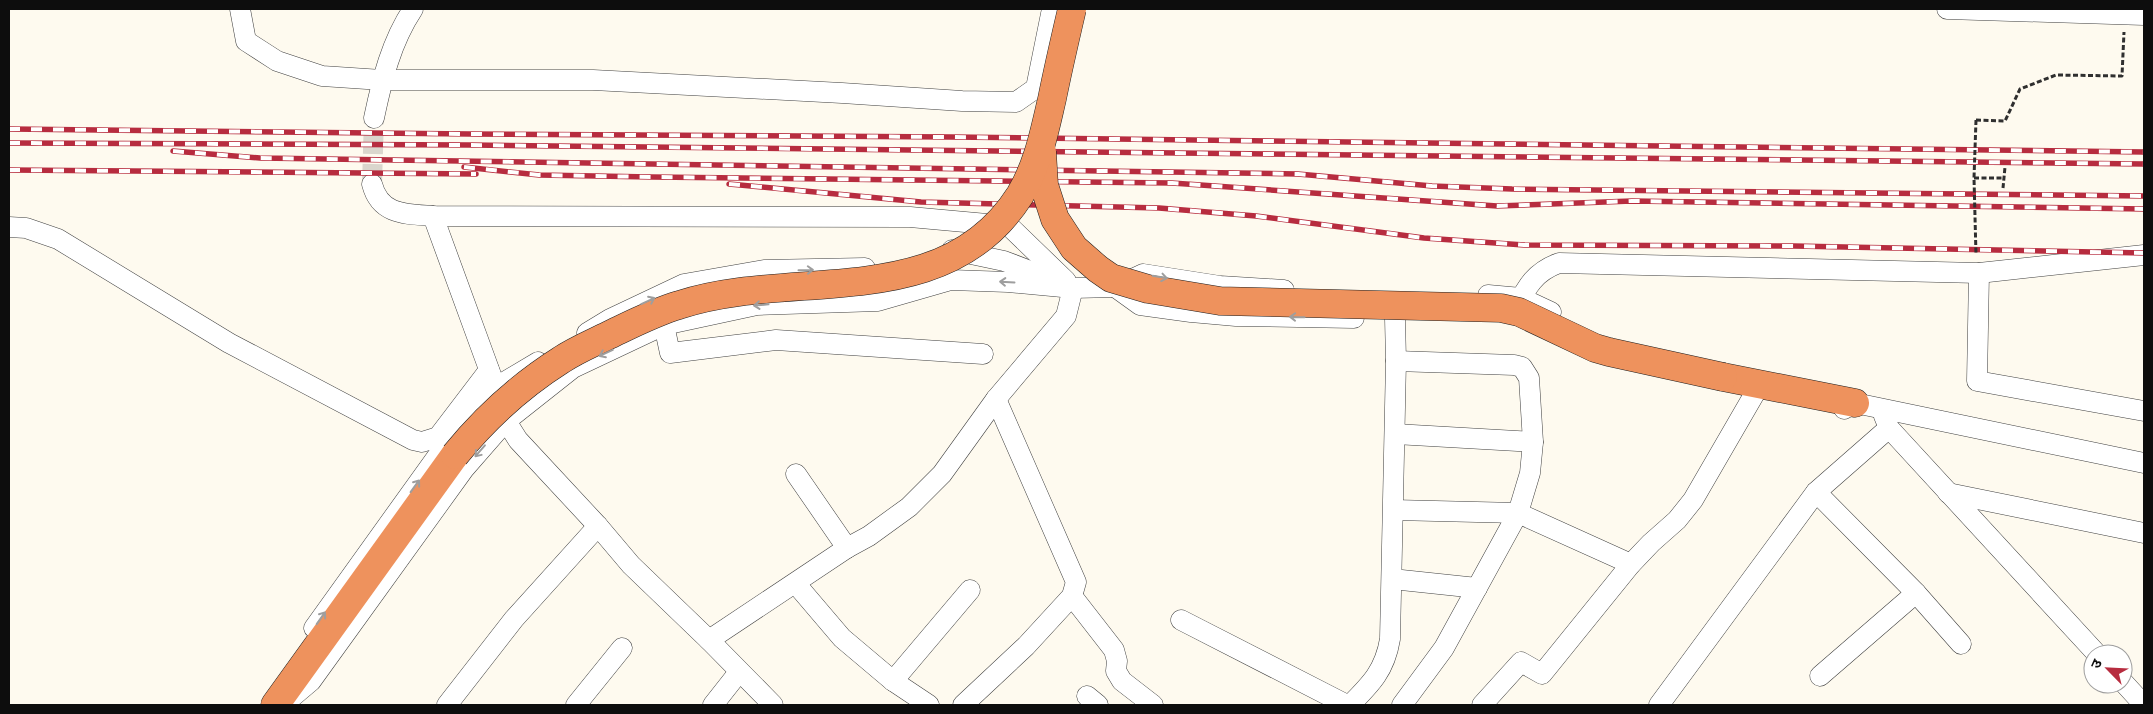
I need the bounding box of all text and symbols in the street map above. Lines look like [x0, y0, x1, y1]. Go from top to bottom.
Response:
one-way arrow [797, 265, 813, 275]
one-way arrow [1152, 272, 1168, 282]
one-way arrow [1000, 278, 1016, 287]
one-way arrow [640, 296, 655, 305]
one-way arrow [753, 300, 769, 310]
one-way arrow [1289, 312, 1306, 322]
one-way arrow [599, 348, 614, 358]
one-way arrow [474, 445, 485, 458]
one-way arrow [410, 480, 421, 493]
one-way arrow [316, 611, 326, 625]
north arrow [2083, 644, 2133, 694]
text: उ [2086, 656, 2106, 671]

